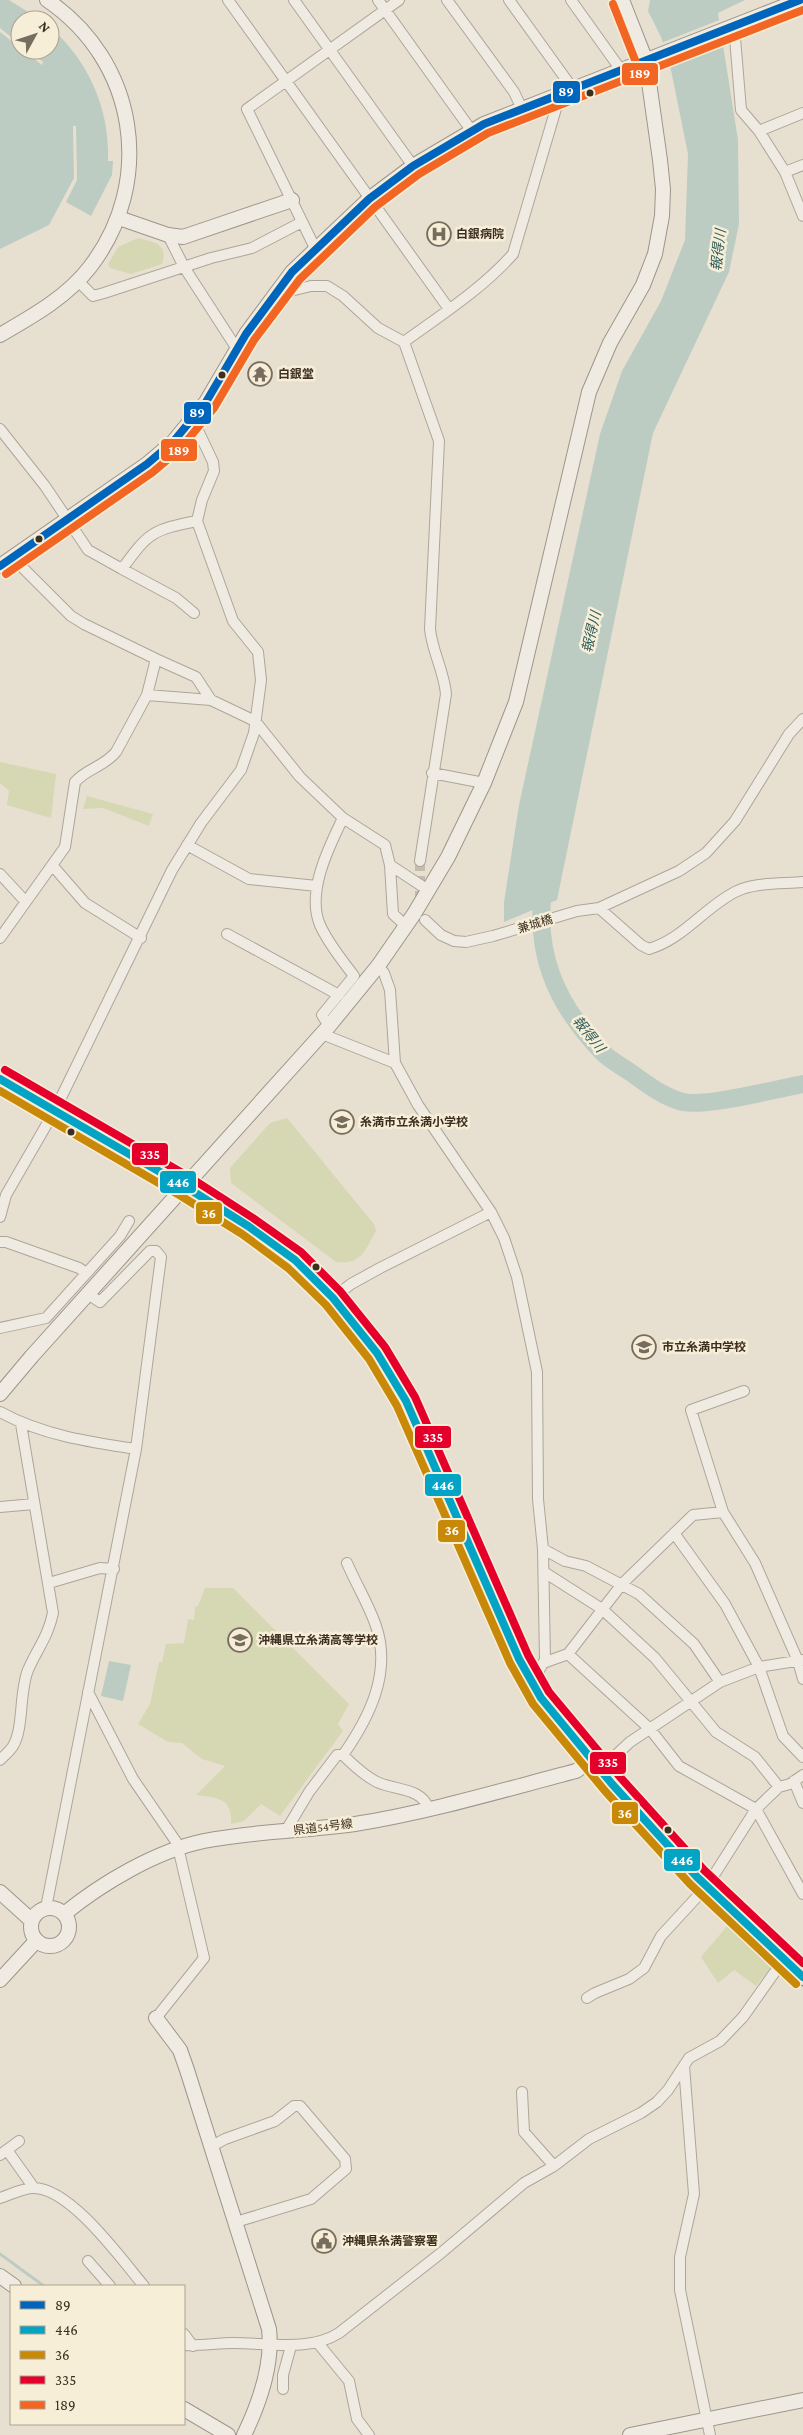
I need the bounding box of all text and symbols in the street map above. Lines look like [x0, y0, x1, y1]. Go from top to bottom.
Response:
north arrow [10, 10, 60, 60]
text: N [36, 18, 54, 36]
line badge: 189 [621, 62, 659, 86]
text: 189 [630, 65, 650, 81]
line badge: 89 [552, 80, 581, 104]
text: 89 [558, 83, 574, 99]
unlabelled marker [585, 88, 595, 98]
hospital icon: 白銀病院 [426, 221, 452, 247]
water label: 報得川 [708, 226, 729, 272]
place label: 白銀病院 [456, 227, 504, 241]
temple icon: 白銀堂 [247, 361, 273, 387]
place label: 白銀堂 [278, 367, 314, 381]
unlabelled marker [217, 370, 227, 380]
line badge: 89 [183, 401, 212, 425]
text: 89 [189, 404, 205, 420]
line badge: 189 [160, 438, 198, 462]
text: 189 [169, 442, 189, 458]
unlabelled marker [34, 534, 44, 544]
water label: 報得川 [578, 608, 604, 654]
street label: 兼城橋 [516, 912, 554, 936]
water label: 報得川 [570, 1013, 610, 1057]
school or university icon: 糸満市立糸満小学校 [329, 1109, 355, 1135]
place label: 糸満市立糸満小学校 [360, 1115, 468, 1129]
unlabelled marker [66, 1127, 76, 1137]
line badge: 335 [131, 1142, 169, 1166]
text: 335 [140, 1146, 160, 1162]
line badge: 446 [159, 1170, 197, 1194]
text: 446 [167, 1174, 189, 1190]
line badge: 36 [195, 1201, 223, 1225]
text: 36 [202, 1205, 216, 1221]
unlabelled marker [311, 1262, 321, 1272]
school or university icon: 市立糸満中学校 [631, 1334, 657, 1360]
place label: 市立糸満中学校 [662, 1340, 746, 1354]
line badge: 335 [414, 1425, 452, 1449]
text: 335 [423, 1429, 443, 1445]
line badge: 446 [424, 1473, 462, 1497]
text: 446 [432, 1477, 454, 1493]
line badge: 36 [437, 1519, 466, 1543]
text: 36 [445, 1522, 459, 1538]
school or university icon: 沖縄県立糸満高等学校 [227, 1627, 253, 1653]
place label: 沖縄県立糸満高等学校 [258, 1633, 378, 1647]
line badge: 335 [589, 1751, 627, 1775]
text: 335 [598, 1754, 618, 1770]
line badge: 36 [611, 1801, 639, 1825]
text: 36 [618, 1805, 632, 1821]
street label: 県道54号線 [292, 1816, 354, 1838]
unlabelled marker [663, 1825, 673, 1835]
line badge: 446 [663, 1848, 701, 1872]
text: 446 [671, 1852, 693, 1868]
public building icon: 沖縄県糸満警察署 [311, 2228, 337, 2254]
place label: 沖縄県糸満警察署 [342, 2234, 438, 2248]
legend [10, 2285, 185, 2425]
text: 89 [55, 2297, 71, 2313]
text: 446 [55, 2322, 78, 2338]
text: 36 [55, 2347, 70, 2363]
text: 335 [55, 2372, 76, 2388]
text: 189 [55, 2397, 76, 2413]

